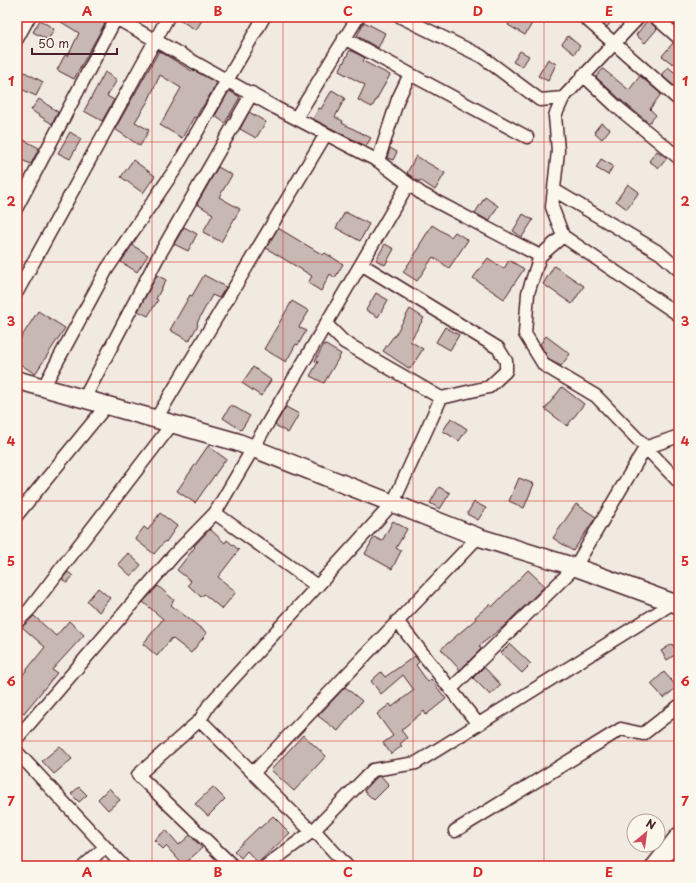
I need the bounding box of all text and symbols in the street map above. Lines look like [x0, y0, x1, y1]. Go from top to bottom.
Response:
text: A [82, 1, 92, 20]
text: B [214, 1, 223, 20]
text: C [343, 1, 353, 20]
text: D [473, 1, 483, 20]
text: E [605, 1, 613, 20]
scale bar [32, 30, 117, 56]
text: 50 m [38, 34, 69, 52]
text: 1 [8, 71, 14, 90]
text: 1 [682, 71, 688, 90]
text: 2 [6, 191, 16, 210]
text: 2 [680, 191, 690, 210]
text: 3 [7, 311, 16, 330]
text: 3 [681, 311, 690, 330]
text: 4 [7, 431, 16, 450]
text: 4 [681, 431, 690, 450]
text: 5 [7, 551, 15, 570]
text: 5 [681, 551, 689, 570]
text: 6 [6, 671, 16, 690]
text: 6 [680, 671, 690, 690]
text: 7 [7, 791, 15, 810]
text: 7 [681, 791, 689, 810]
north arrow [626, 813, 666, 853]
text: N [643, 814, 659, 834]
text: A [82, 862, 92, 881]
text: B [214, 862, 223, 881]
text: C [343, 862, 353, 881]
text: D [473, 862, 483, 881]
text: E [605, 862, 613, 881]

